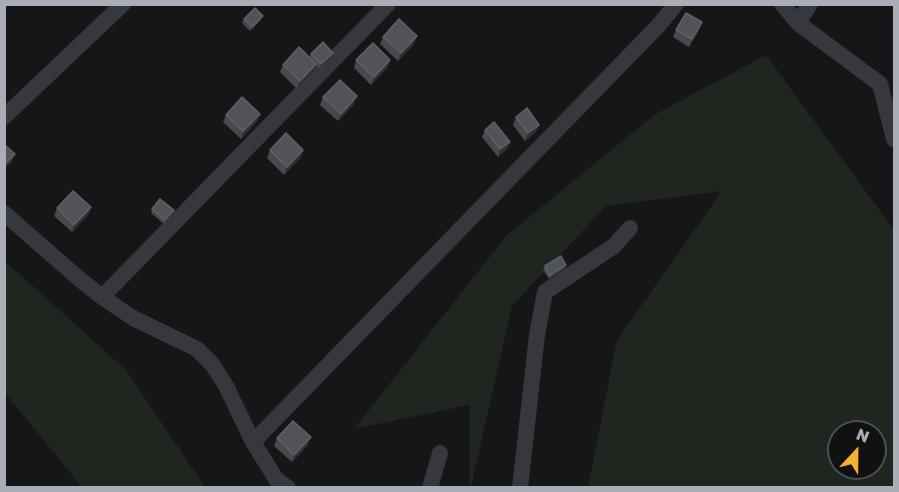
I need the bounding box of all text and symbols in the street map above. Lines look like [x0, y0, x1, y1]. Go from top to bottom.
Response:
north arrow [827, 420, 887, 480]
text: N [854, 424, 872, 447]

